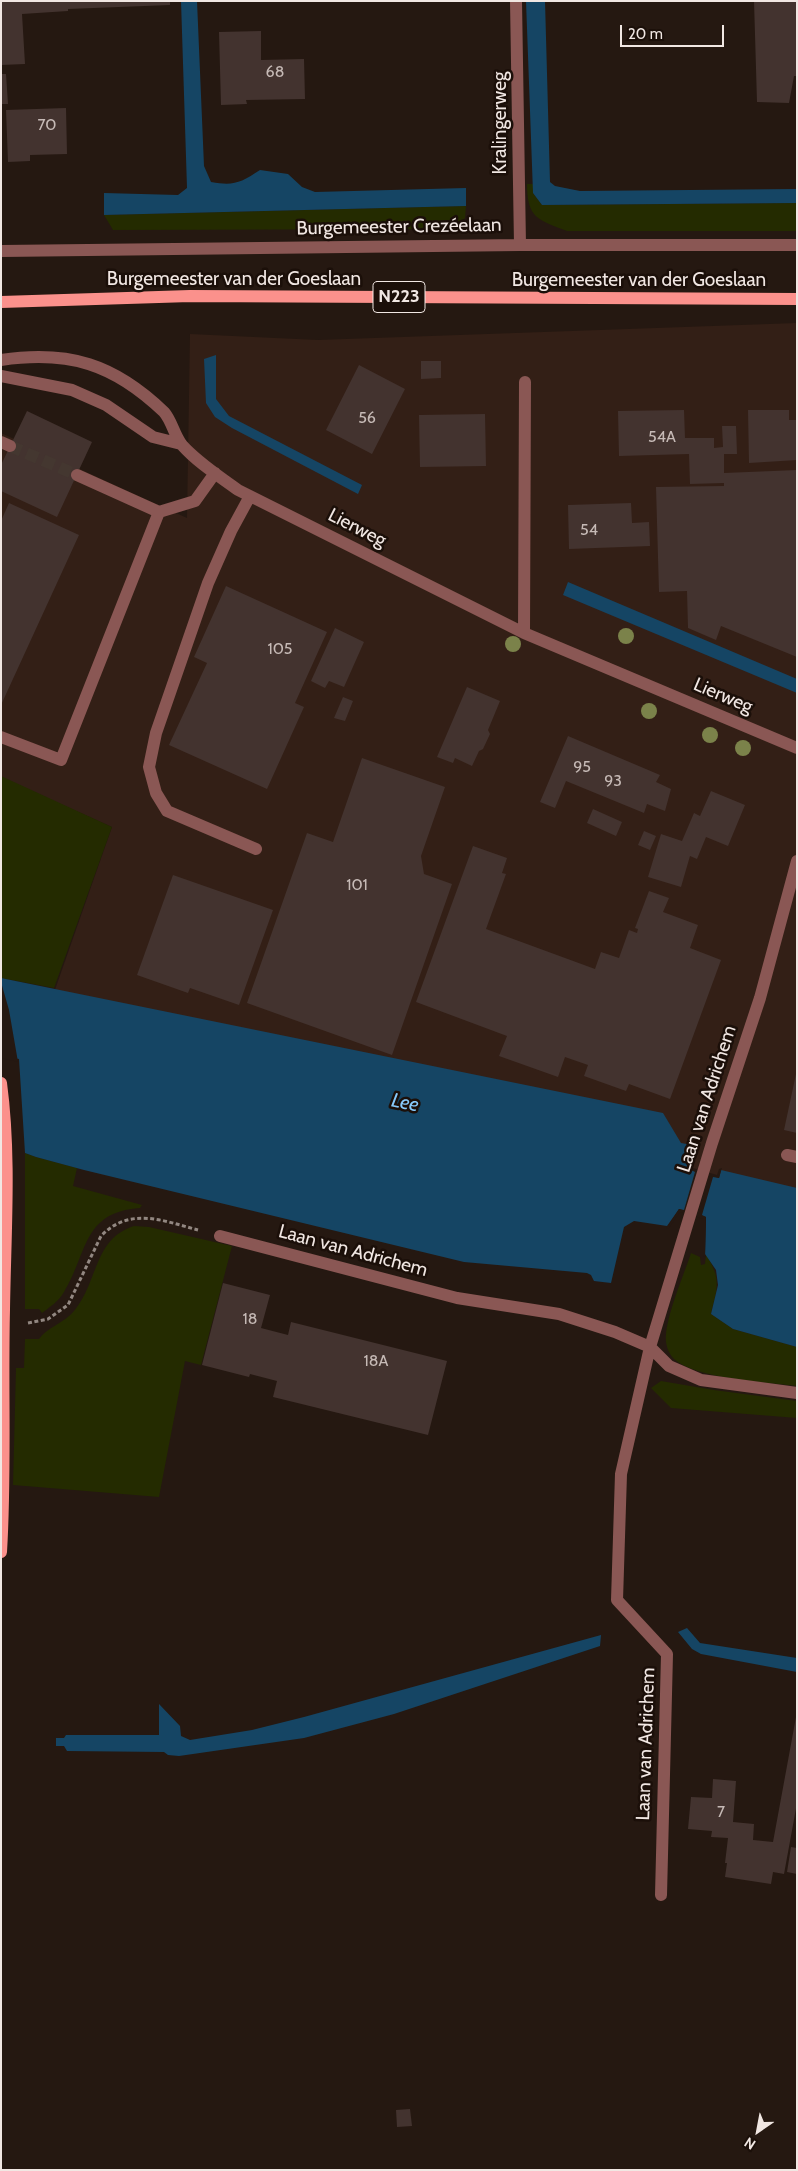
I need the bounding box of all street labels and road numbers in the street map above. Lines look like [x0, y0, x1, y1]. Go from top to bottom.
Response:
street label: Kralingerweg [489, 72, 511, 174]
street label: Burgemeester Crezéelaan [296, 214, 502, 240]
street label: Burgemeester van der Goeslaan [107, 268, 361, 290]
street label: Burgemeester van der Goeslaan [512, 269, 766, 291]
road number: N223 [373, 282, 425, 312]
street label: Lierweg [324, 504, 390, 552]
street label: Lierweg [690, 673, 756, 719]
street label: Laan van Adrichem [672, 1023, 742, 1175]
street label: Laan van Adrichem [276, 1220, 430, 1282]
street label: Laan van Adrichem [632, 1667, 660, 1821]

